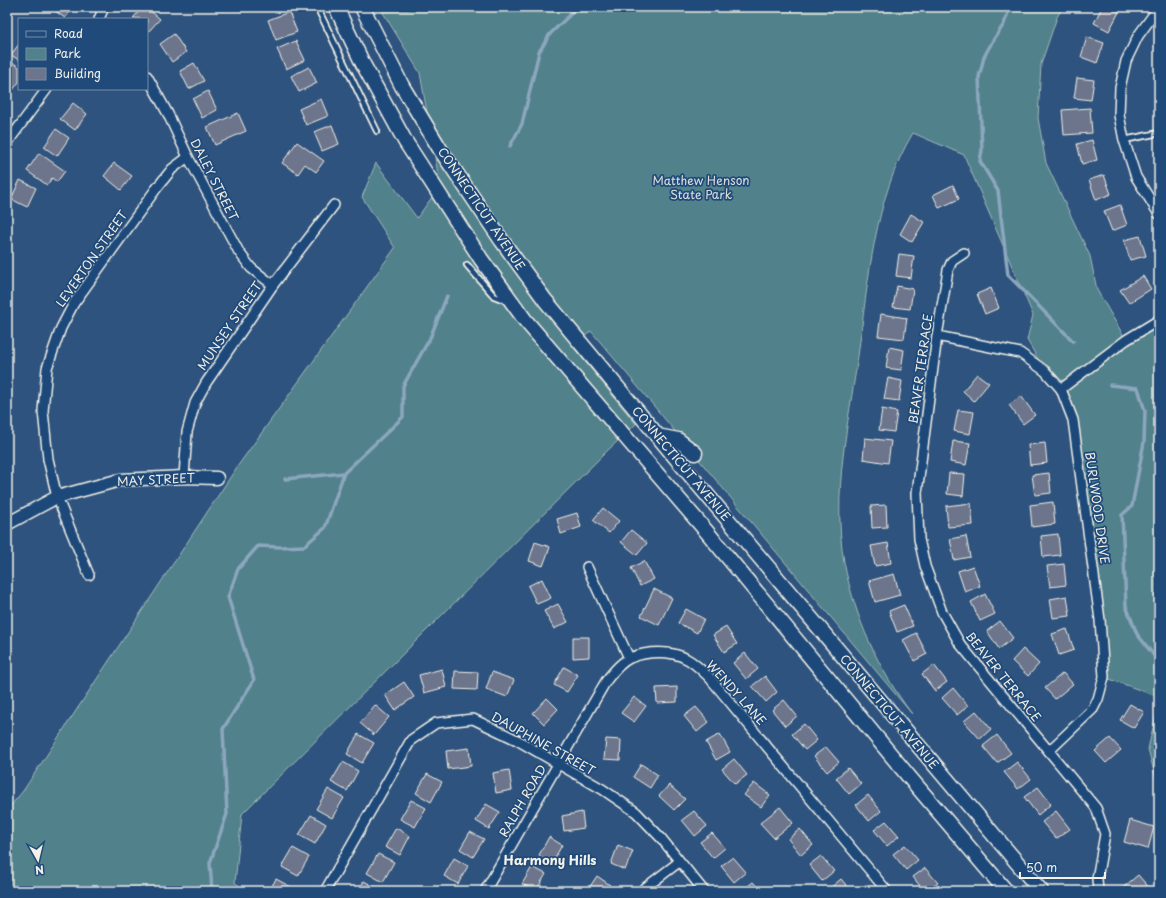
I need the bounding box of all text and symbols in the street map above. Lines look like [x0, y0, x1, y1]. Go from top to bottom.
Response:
legend [18, 18, 148, 90]
text: Road [54, 24, 83, 42]
text: Park [54, 44, 81, 62]
text: Building [54, 64, 101, 82]
street label: DALEY STREET [187, 136, 244, 224]
street label: CONNECTICUT AVENUE [434, 143, 530, 274]
park label: Matthew Henson State Park [652, 171, 750, 203]
street label: LEVERTON STREET [51, 206, 132, 310]
street label: MUNSEY STREET [193, 277, 266, 373]
street label: BEAVER TERRACE [903, 312, 937, 425]
street label: CONNECTICUT AVENUE [628, 402, 735, 525]
street label: BURLWOOD DRIVE [1081, 451, 1115, 565]
street label: MAY STREET [116, 468, 196, 490]
street label: BEAVER TERRACE [962, 628, 1046, 725]
street label: CONNECTICUT AVENUE [836, 650, 943, 773]
street label: WENDY LANE [703, 656, 771, 729]
street label: DAUPHINE STREET [488, 707, 599, 780]
street label: RALPH ROAD [494, 761, 550, 840]
north arrow [18, 840, 58, 880]
district label: Harmony Hills [503, 850, 597, 869]
scale bar [1020, 854, 1105, 880]
text: 50 m [1026, 858, 1057, 876]
text: N [34, 861, 45, 879]

